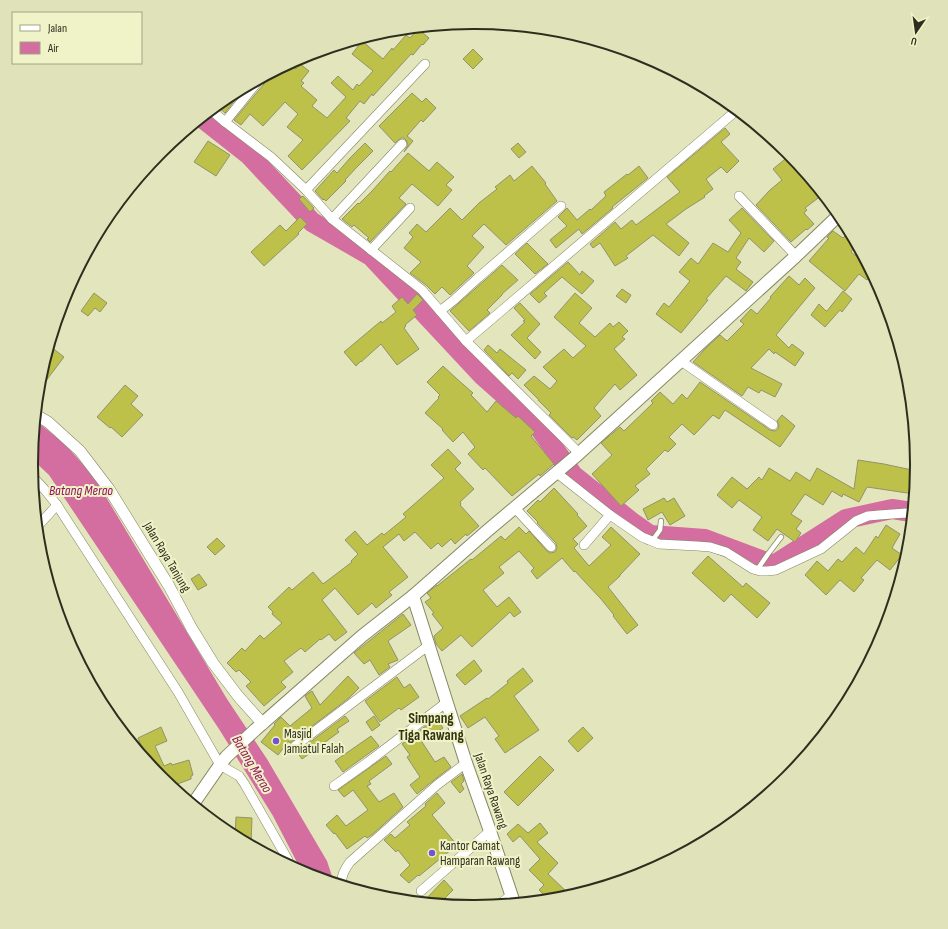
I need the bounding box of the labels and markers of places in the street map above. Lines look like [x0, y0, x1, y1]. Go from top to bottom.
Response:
place label: Masjid Jamiatul Falah [283, 726, 344, 757]
marker: Masjid Jamiatul Falah [271, 736, 281, 746]
place label: Kantor Camat Hamparan Rawang [440, 838, 520, 869]
marker: Kantor Camat Hamparan Rawang [427, 848, 437, 858]

